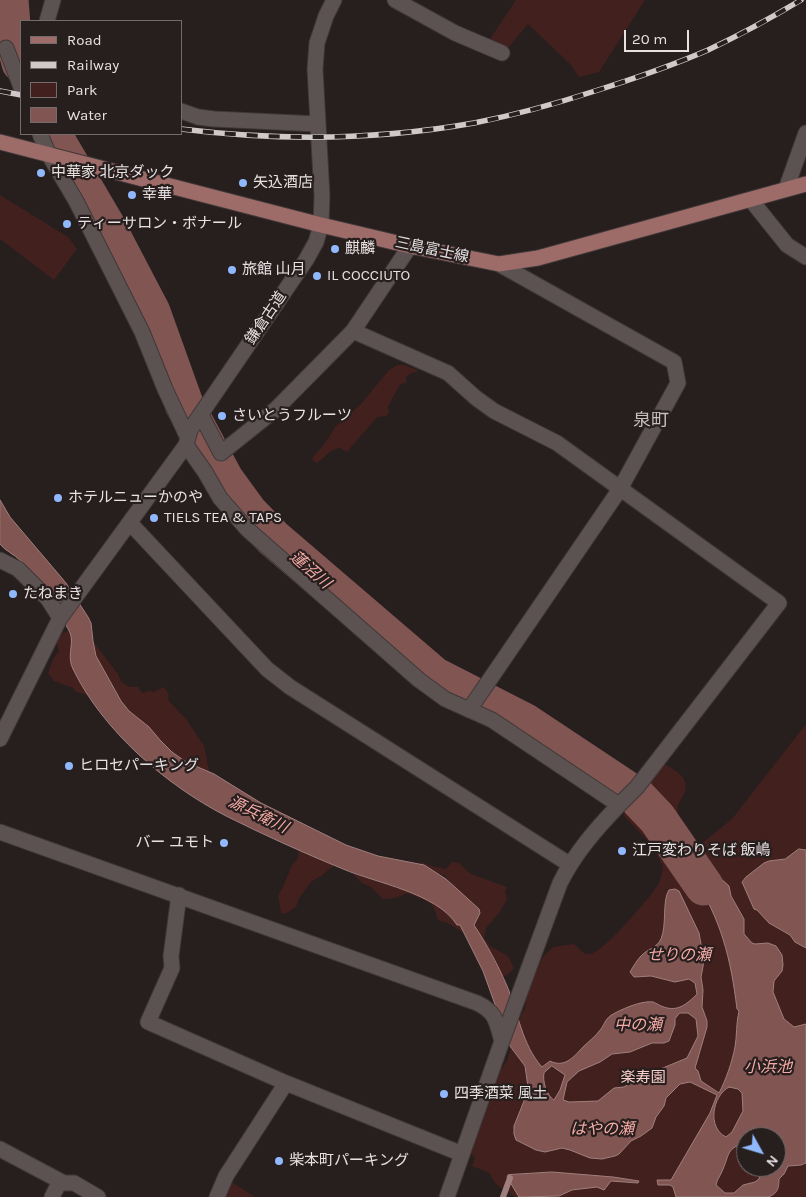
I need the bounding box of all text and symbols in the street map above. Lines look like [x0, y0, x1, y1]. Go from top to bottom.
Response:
legend [20, 20, 182, 135]
scale bar [626, 20, 691, 52]
text: 20 m [632, 30, 667, 48]
text: Road [67, 31, 102, 49]
text: Railway [67, 56, 119, 74]
text: Park [67, 81, 97, 99]
text: Water [67, 106, 107, 124]
place label: 中華家 北京ダック [51, 164, 175, 182]
marker: 中華家 北京ダック [35, 167, 47, 179]
place label: 矢込酒店 [253, 174, 313, 192]
marker: 矢込酒店 [237, 177, 249, 189]
place label: 幸華 [142, 186, 172, 204]
marker: 幸華 [126, 189, 138, 201]
place label: ティーサロン・ボナール [77, 215, 242, 233]
marker: ティーサロン・ボナール [61, 218, 73, 230]
street label: 三島富士線 [393, 233, 471, 267]
place label: 麒麟 [345, 240, 375, 258]
marker: 麒麟 [329, 243, 341, 255]
place label: 旅館 山月 [242, 261, 306, 279]
marker: 旅館 山月 [226, 264, 238, 276]
place label: IL COCCIUTO [327, 267, 410, 285]
marker: IL COCCIUTO [311, 270, 323, 282]
street label: 鎌倉古道 [242, 288, 290, 348]
place label: さいとうフルーツ [232, 407, 352, 425]
marker: さいとうフルーツ [216, 410, 228, 422]
district label: 泉町 [633, 410, 669, 432]
place label: ホテルニューかのや [68, 489, 203, 507]
marker: ホテルニューかのや [52, 492, 64, 504]
place label: TIELS TEA & TAPS [164, 509, 282, 527]
marker: TIELS TEA & TAPS [148, 512, 160, 524]
water label: 蓮沼川 [286, 547, 334, 593]
place label: たねまき [23, 585, 83, 603]
marker: たねまき [7, 588, 19, 600]
place label: ヒロセパーキング [79, 757, 199, 775]
marker: ヒロセパーキング [63, 760, 75, 772]
water label: 源兵衛川 [225, 792, 291, 838]
place label: バー ユモト [135, 834, 214, 852]
marker: バー ユモト [218, 837, 230, 849]
place label: 江戸変わりそば 飯嶋 [632, 842, 771, 860]
marker: 江戸変わりそば 飯嶋 [616, 845, 628, 857]
water label: せりの瀬 [647, 945, 711, 965]
water label: 中の瀬 [614, 1015, 662, 1035]
water label: 小浜池 [744, 1057, 792, 1077]
park label: 楽寿園 [621, 1069, 665, 1087]
place label: 四季酒菜 風土 [454, 1085, 548, 1103]
marker: 四季酒菜 風土 [438, 1088, 450, 1100]
water label: はやの瀬 [570, 1119, 634, 1139]
north arrow [736, 1127, 786, 1177]
place label: 柴本町パーキング [289, 1152, 409, 1170]
text: N [763, 1152, 782, 1170]
marker: 柴本町パーキング [273, 1155, 285, 1167]

